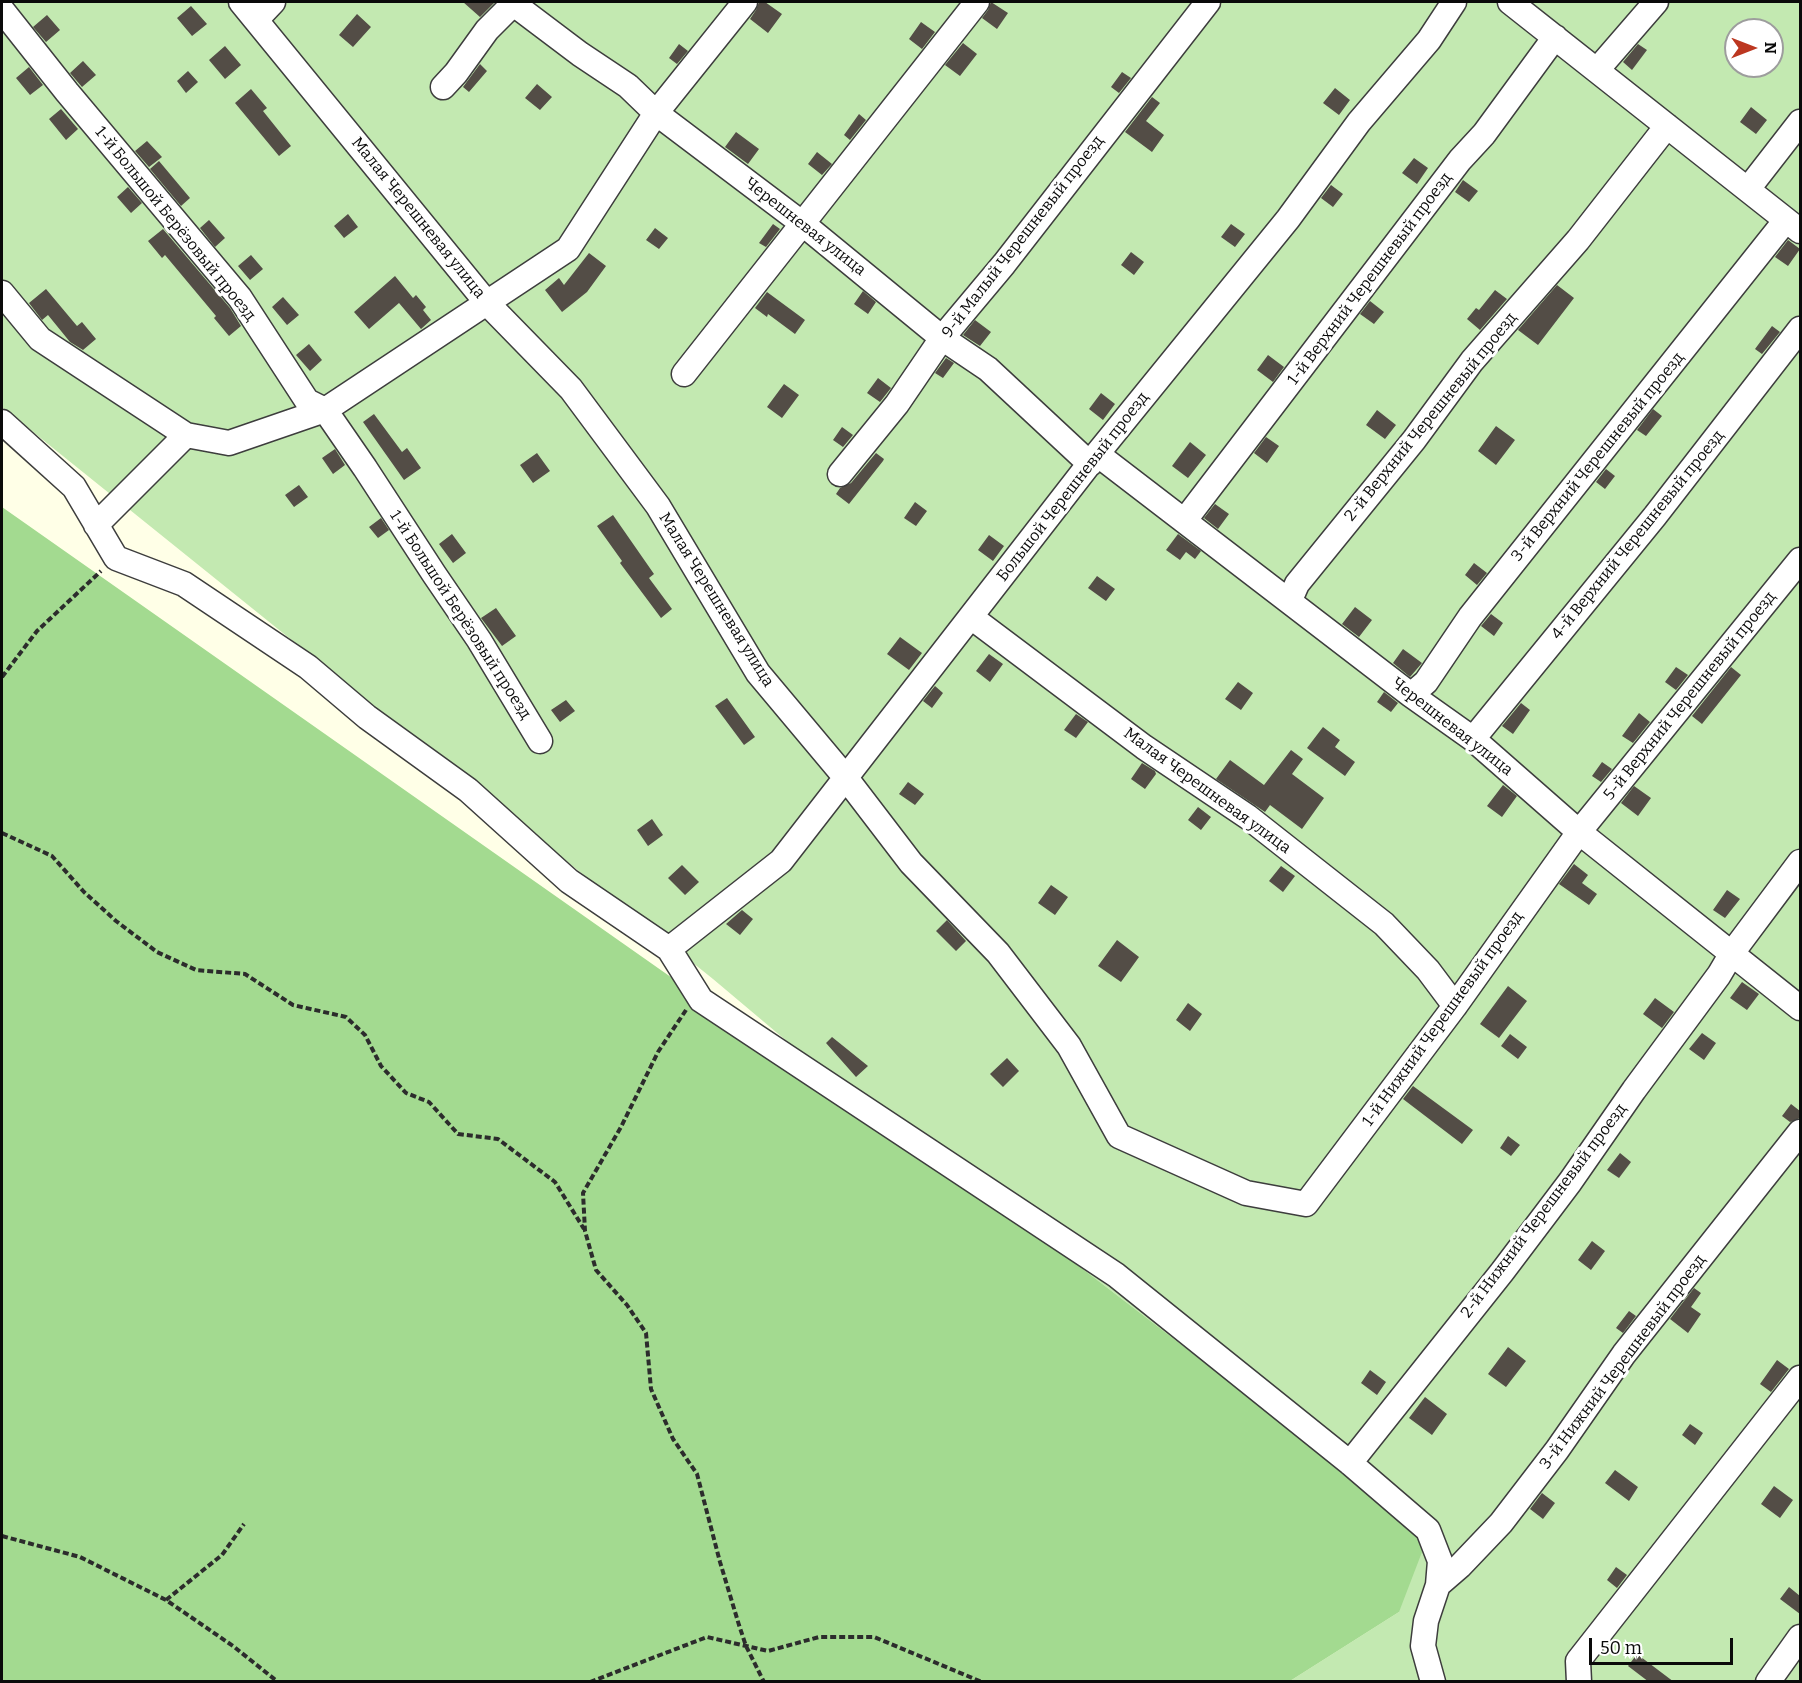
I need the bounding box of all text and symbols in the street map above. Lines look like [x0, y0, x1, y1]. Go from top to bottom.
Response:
north arrow [1724, 18, 1784, 78]
text: N [1761, 42, 1780, 54]
street label: 1-й Большой Берёзовый проезд [90, 123, 260, 325]
street label: 9-й Малый Черешневый проезд [938, 132, 1108, 342]
street label: Малая Черешневая улица [347, 134, 489, 302]
street label: 1-й Верхний Черешневый проезд [1284, 169, 1456, 389]
street label: Черешневая улица [741, 174, 869, 280]
street label: 2-й Верхний Черешневый проезд [1341, 309, 1521, 525]
street label: 3-й Верхний Черешневый проезд [1508, 349, 1688, 565]
street label: Большой Черешневый проезд [993, 388, 1153, 586]
street label: 4-й Верхний Черешневый проезд [1548, 427, 1728, 643]
street label: 1-й Большой Берёзовый проезд [385, 507, 535, 723]
street label: Малая Черешневая улица [654, 509, 778, 691]
street label: 5-й Верхний Черешневый проезд [1600, 588, 1780, 804]
street label: Черешневая улица [1388, 674, 1516, 780]
street label: Малая Черешневая улица [1120, 724, 1294, 858]
street label: 1-й Нижний Черешневый проезд [1359, 908, 1527, 1130]
street label: 2-й Нижний Черешневый проезд [1457, 1100, 1631, 1322]
street label: 3-й Нижний Черешневый проезд [1536, 1251, 1710, 1473]
scale bar [1592, 1626, 1736, 1664]
text: 50 m [1600, 1637, 1642, 1659]

